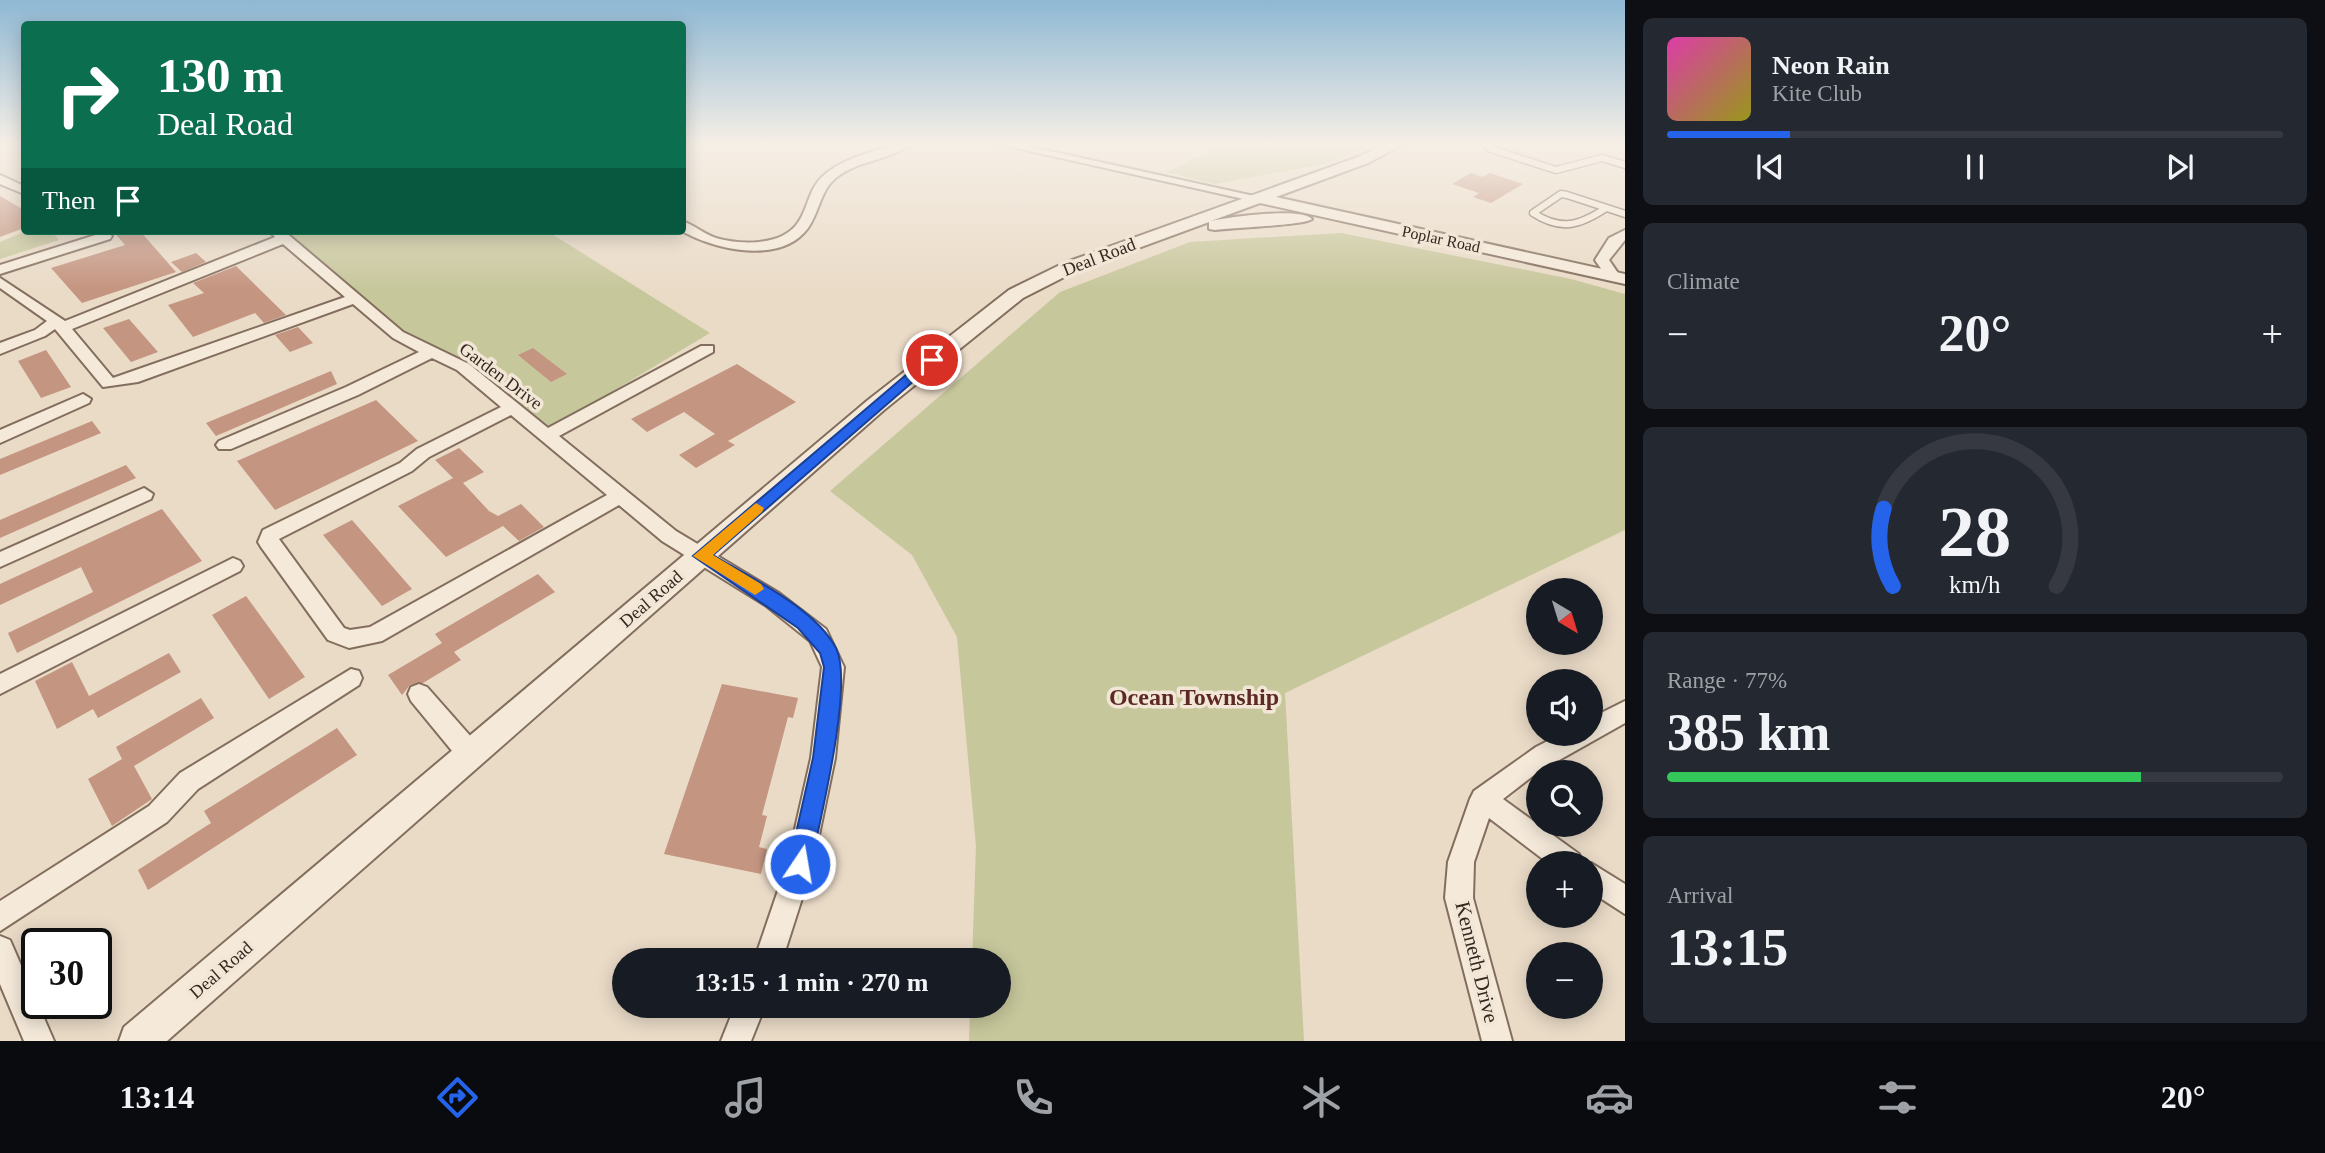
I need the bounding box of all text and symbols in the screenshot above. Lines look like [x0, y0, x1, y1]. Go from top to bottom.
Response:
text: 130 m [157, 48, 284, 103]
icon: right [42, 49, 133, 140]
text: Neon Rain [1772, 51, 1890, 80]
text: Kite Club [1772, 81, 1862, 106]
text: Deal Road [157, 106, 293, 142]
icon: previous [1751, 148, 1789, 186]
icon: pause [1956, 148, 1994, 186]
icon: next [2161, 148, 2199, 186]
icon: arrive [109, 182, 147, 220]
text: Then [42, 186, 95, 215]
street label: Poplar Road [1400, 222, 1482, 257]
street label: Deal Road [1060, 234, 1138, 280]
text: Climate [1667, 269, 1740, 294]
text: 20° [1939, 305, 2011, 362]
text: − [1667, 313, 1688, 355]
text: + [2262, 313, 2283, 355]
pin [902, 330, 962, 390]
street label: Garden Drive [456, 338, 546, 414]
icon: arrive [913, 341, 951, 379]
text: 28 [1939, 492, 2011, 573]
street label: Deal Road [616, 566, 686, 632]
text: km/h [1949, 571, 2001, 598]
north arrow [1526, 578, 1603, 654]
map controls [1526, 578, 1603, 1019]
text: Range · 77% [1667, 668, 1787, 693]
button: sound [1526, 669, 1603, 746]
district label: Ocean Township [1109, 684, 1279, 710]
text: 385 km [1667, 704, 1830, 761]
button: search [1526, 760, 1603, 837]
position arrow [763, 827, 837, 901]
button: + [1526, 851, 1603, 928]
text: Arrival [1667, 883, 1733, 908]
street label: Kenneth Drive [1450, 899, 1504, 1025]
text: 13:15 [1667, 919, 1788, 976]
speed limit sign: 30 [21, 928, 112, 1019]
street label: Deal Road [186, 937, 256, 1003]
button: − [1526, 942, 1603, 1019]
text: 13:15 · 1 min · 270 m [695, 968, 929, 997]
icon: directions [433, 1073, 482, 1122]
icon: music [721, 1073, 770, 1122]
icon: phone [1009, 1073, 1058, 1122]
icon: climate [1297, 1073, 1346, 1122]
icon: car [1585, 1073, 1634, 1122]
icon: filters [1873, 1073, 1922, 1122]
text: 13:14 [119, 1079, 194, 1115]
text: 20° [2161, 1079, 2205, 1115]

